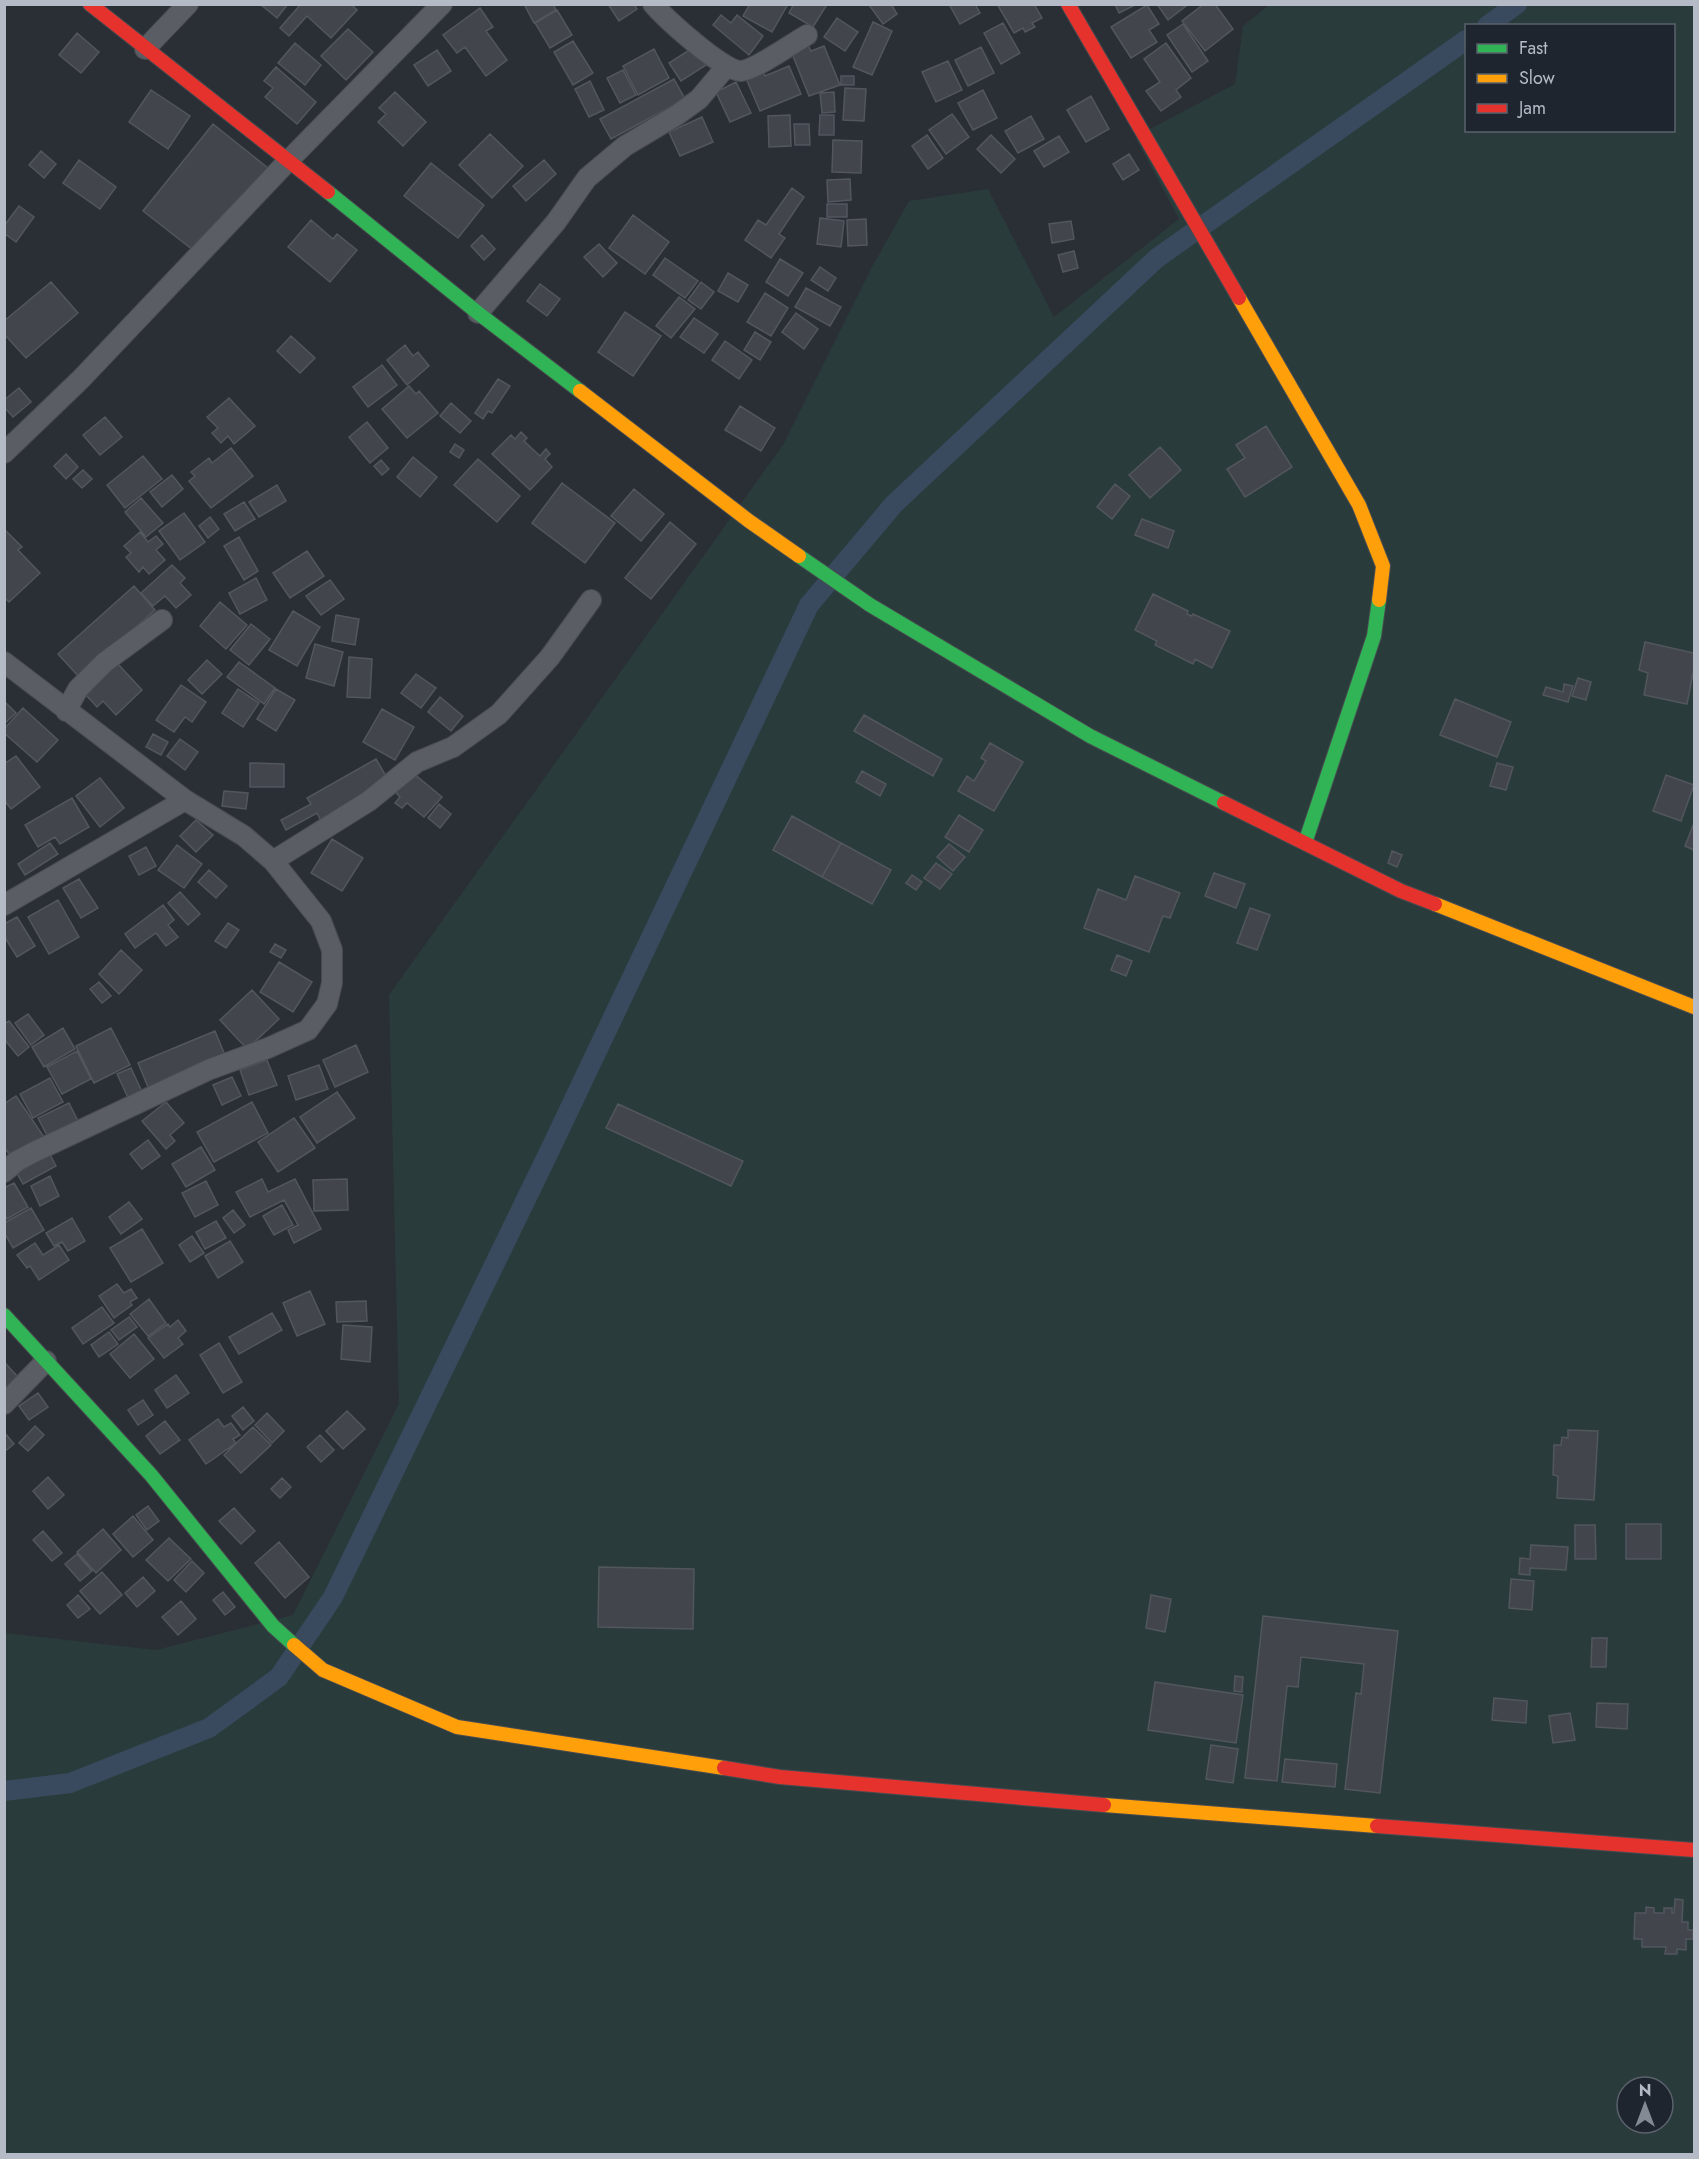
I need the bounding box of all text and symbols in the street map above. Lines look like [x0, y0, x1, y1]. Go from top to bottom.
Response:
legend [1465, 24, 1675, 132]
text: Fast [1519, 35, 1548, 61]
text: Slow [1519, 65, 1556, 91]
text: Jam [1517, 95, 1546, 121]
north arrow [1615, 2075, 1675, 2135]
text: N [1639, 2079, 1651, 2102]

